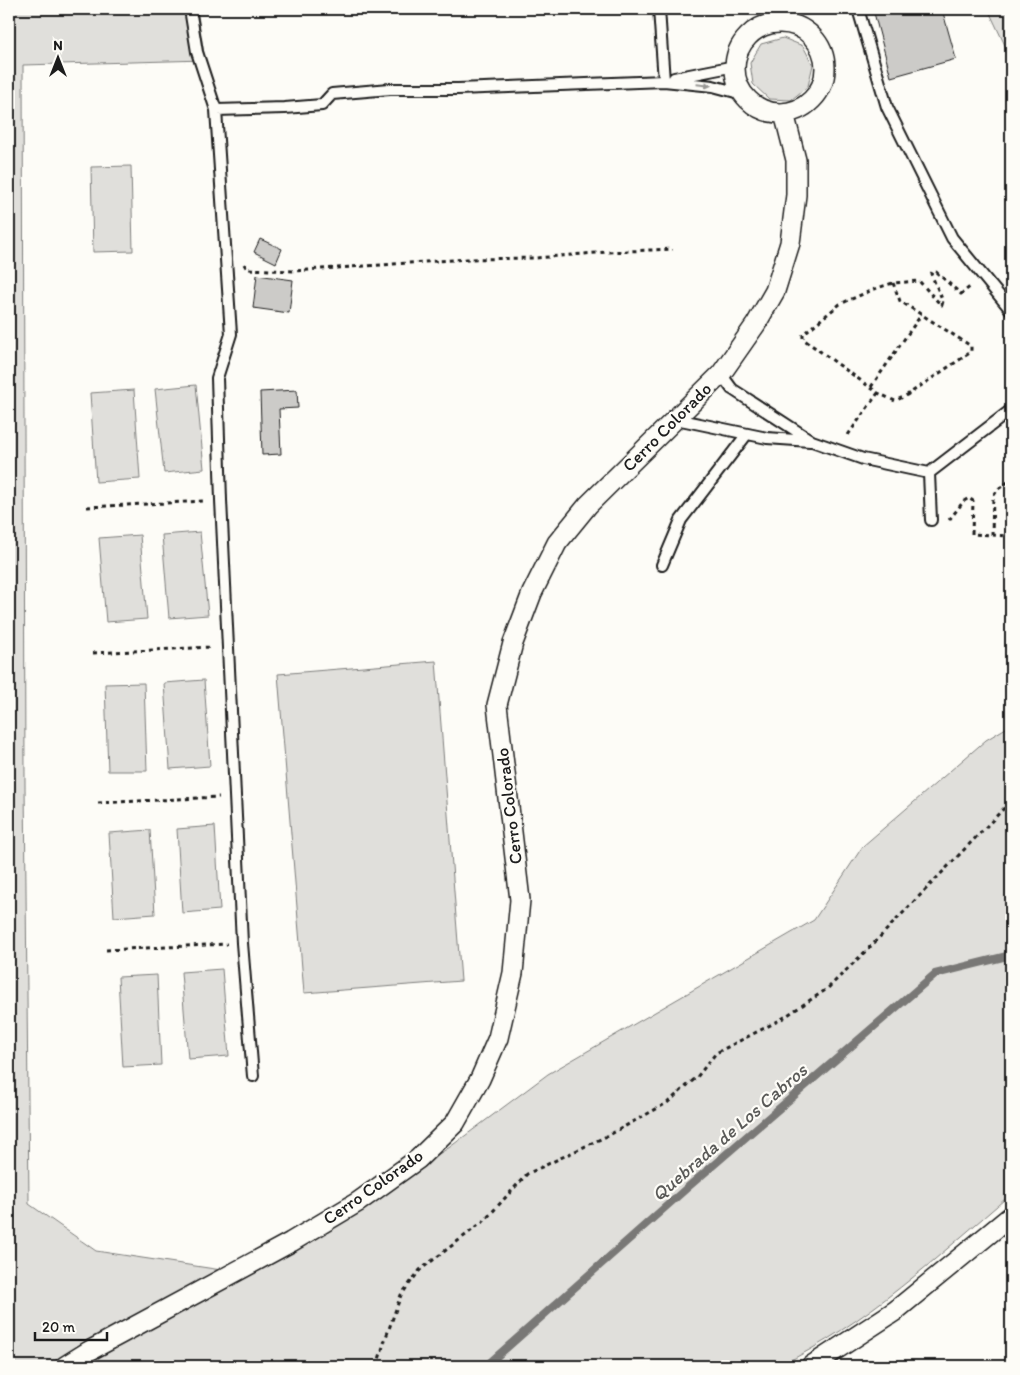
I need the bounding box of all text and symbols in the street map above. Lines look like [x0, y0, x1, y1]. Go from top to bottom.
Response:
north arrow [32, 32, 82, 82]
text: N [53, 37, 63, 54]
one-way arrow [696, 81, 712, 89]
street label: Cerro Colorado [618, 378, 716, 476]
street label: Cerro Colorado [491, 747, 527, 865]
water label: Quebrada de Los Cabros [647, 1058, 813, 1206]
street label: Cerro Colorado [319, 1144, 427, 1230]
scale bar [35, 1310, 108, 1342]
text: 20 m [42, 1318, 76, 1336]

